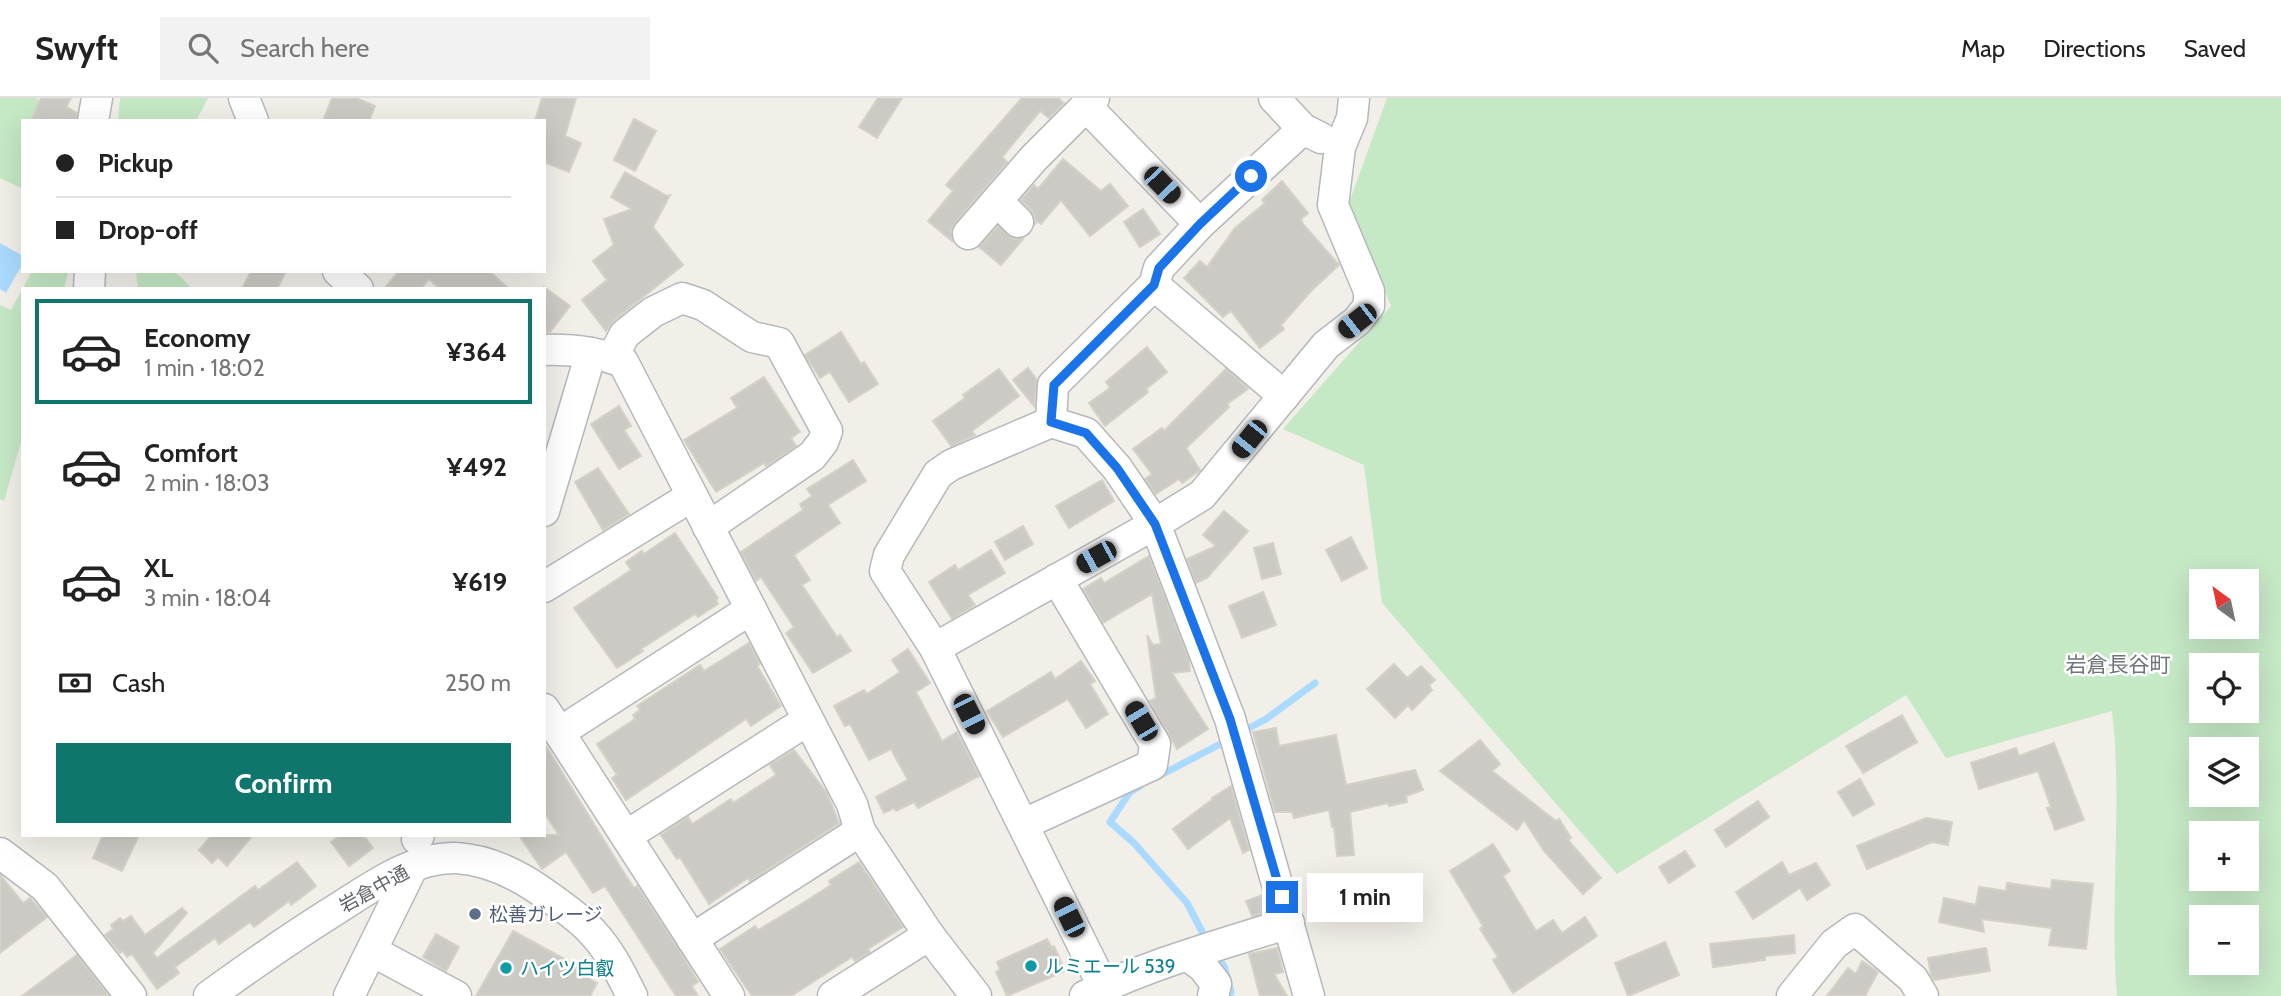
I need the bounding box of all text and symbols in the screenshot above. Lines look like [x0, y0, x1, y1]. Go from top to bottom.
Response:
search box [160, 17, 650, 80]
text: Swyft [35, 28, 118, 68]
icon: search [184, 29, 222, 67]
text: Search here [240, 32, 369, 64]
text: Map [1961, 34, 2005, 63]
text: Directions [2043, 34, 2146, 63]
text: Saved [2184, 34, 2246, 63]
text: Pickup [98, 147, 173, 179]
route start [1235, 160, 1267, 192]
car [1140, 163, 1185, 207]
text: Drop-off [98, 214, 198, 246]
car [1334, 300, 1381, 342]
icon: car [60, 320, 123, 383]
text: Economy [144, 322, 250, 354]
text: ¥364 [447, 336, 507, 368]
text: 1 min · 18:02 [144, 354, 265, 382]
car [1228, 416, 1271, 462]
icon: car [60, 435, 123, 498]
text: Comfort [144, 437, 238, 469]
text: ¥492 [447, 451, 507, 483]
text: 2 min · 18:03 [144, 469, 270, 497]
car [1073, 538, 1120, 576]
icon: car [60, 550, 123, 613]
text: XL [144, 552, 173, 584]
text: ¥619 [452, 566, 507, 598]
north arrow [2189, 569, 2259, 639]
map controls [2189, 569, 2259, 975]
text: 3 min · 18:04 [144, 584, 271, 612]
district label: 岩倉長谷町 [2066, 652, 2171, 677]
button: locate [2189, 653, 2259, 723]
icon: cash [56, 664, 94, 702]
text: Cash [112, 667, 165, 699]
text: 250 m [445, 669, 511, 697]
car [951, 691, 988, 737]
car [1122, 698, 1161, 744]
button: layers [2189, 737, 2259, 807]
button: Confirm [56, 743, 511, 823]
button: + [2189, 821, 2259, 891]
street label: 岩倉中通 [335, 861, 413, 917]
callout: 1 min [1306, 872, 1422, 922]
route end [1266, 881, 1298, 913]
text: 1 min [1339, 883, 1391, 911]
car [1051, 894, 1088, 940]
place label: 松善ガレージ [489, 903, 603, 926]
button: − [2189, 905, 2259, 975]
marker: 松善ガレージ [467, 906, 483, 922]
place label: ルミエール 539 [1045, 955, 1176, 978]
place label: ハイツ白叡 [520, 957, 615, 980]
marker: ルミエール 539 [1023, 958, 1039, 974]
marker: ハイツ白叡 [498, 960, 514, 976]

